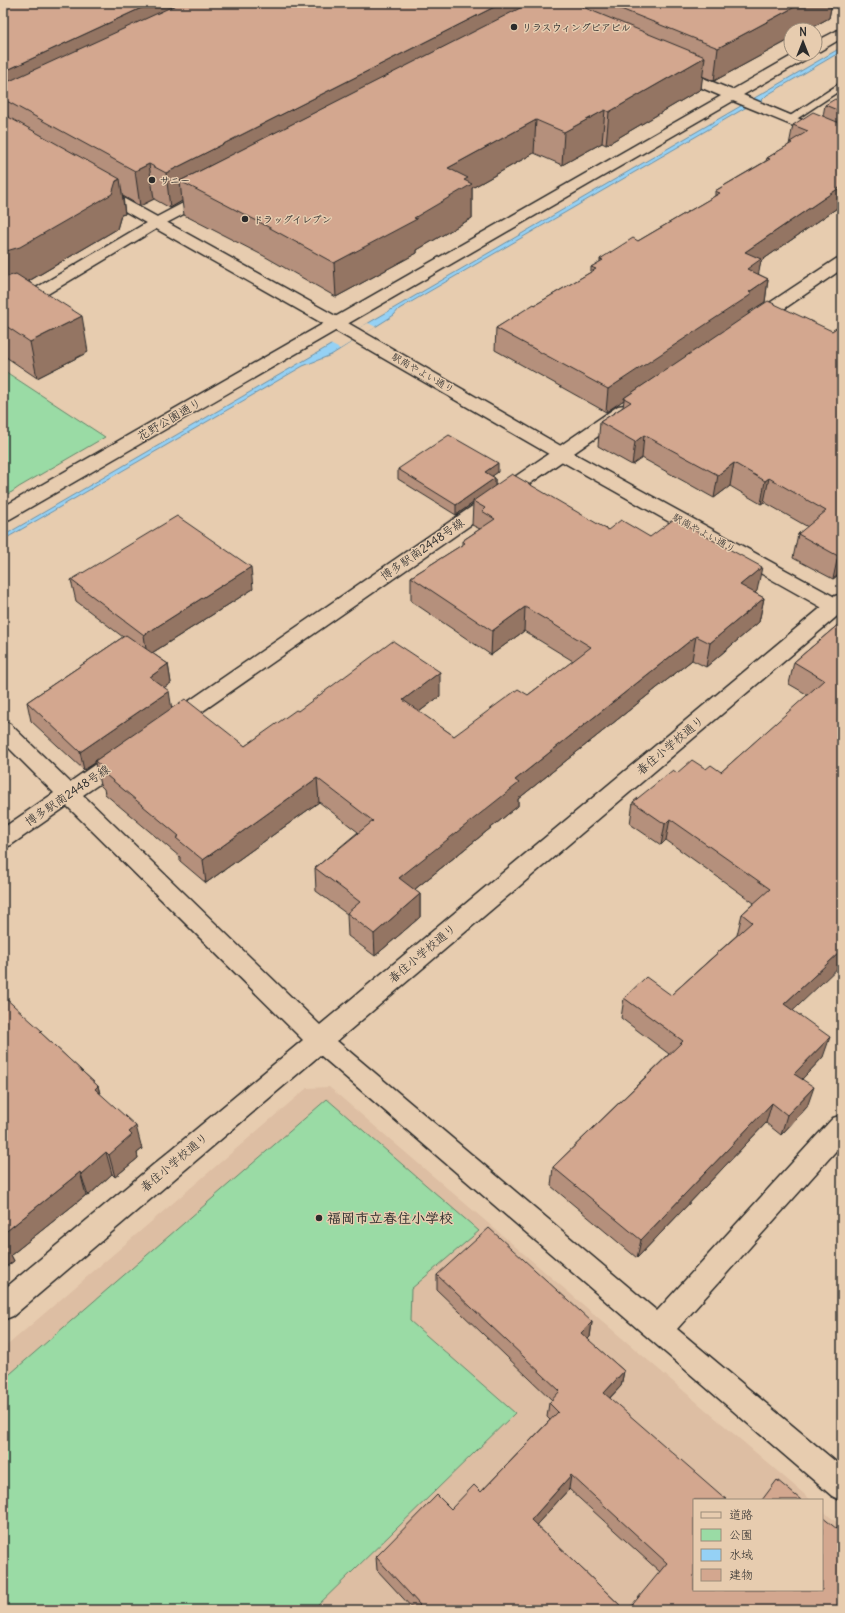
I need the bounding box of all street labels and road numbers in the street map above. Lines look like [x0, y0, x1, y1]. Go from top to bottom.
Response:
street label: 駅南やよい通り [389, 350, 457, 396]
street label: 花野公園通り [134, 395, 204, 443]
street label: 駅南やよい通り [670, 510, 738, 556]
street label: 博多駅南2448号線 [377, 514, 467, 584]
street label: 春住小学校通り [633, 712, 707, 778]
street label: 博多駅南2448号線 [22, 761, 112, 829]
street label: 春住小学校通り [385, 920, 459, 986]
street label: 春住小学校通り [137, 1129, 211, 1195]

